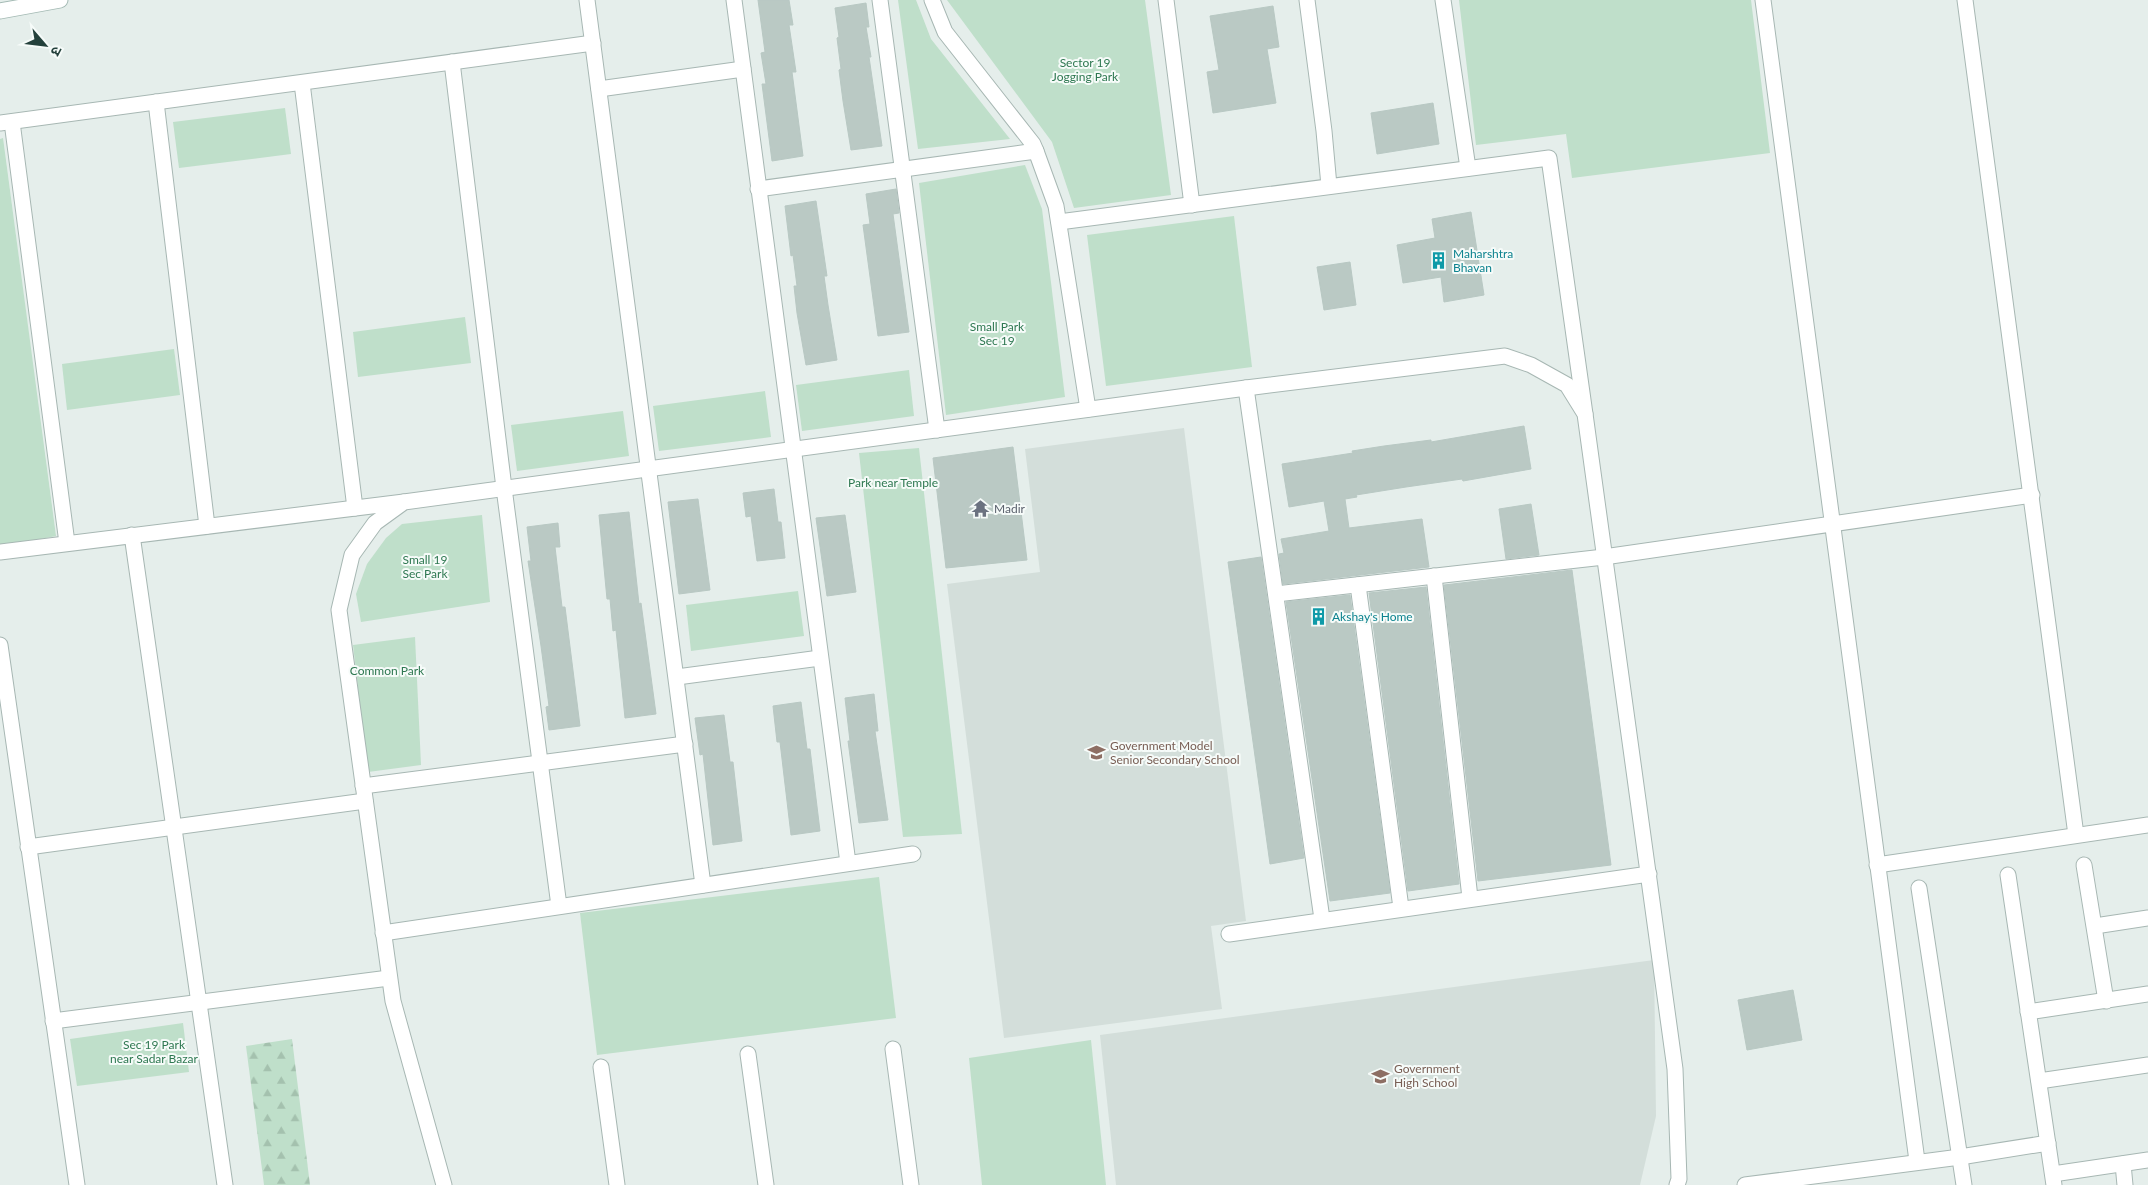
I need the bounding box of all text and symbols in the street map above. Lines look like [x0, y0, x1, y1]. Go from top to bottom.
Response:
north arrow [20, 20, 70, 70]
text: उ [47, 44, 66, 60]
park label: Sector 19 Jogging Park [1052, 55, 1119, 84]
place label: Maharshtra Bhavan [1453, 246, 1513, 275]
building icon: Maharshtra Bhavan [1429, 251, 1449, 271]
park label: Small Park Sec 19 [970, 319, 1025, 348]
park label: Park near Temple [848, 475, 938, 490]
temple icon: Madir [970, 499, 990, 519]
place label: Madir [994, 501, 1026, 516]
park label: Small 19 Sec Park [402, 552, 448, 581]
building icon: Akshay's Home [1308, 607, 1328, 627]
place label: Akshay's Home [1332, 609, 1413, 624]
park label: Common Park [350, 663, 425, 678]
place label: Government Model Senior Secondary School [1110, 738, 1240, 767]
school or university icon: Government Model Senior Secondary School [1086, 743, 1106, 763]
park label: Sec 19 Park near Sadar Bazar [110, 1037, 199, 1066]
place label: Government High School [1394, 1061, 1461, 1090]
school or university icon: Government High School [1370, 1066, 1390, 1086]

